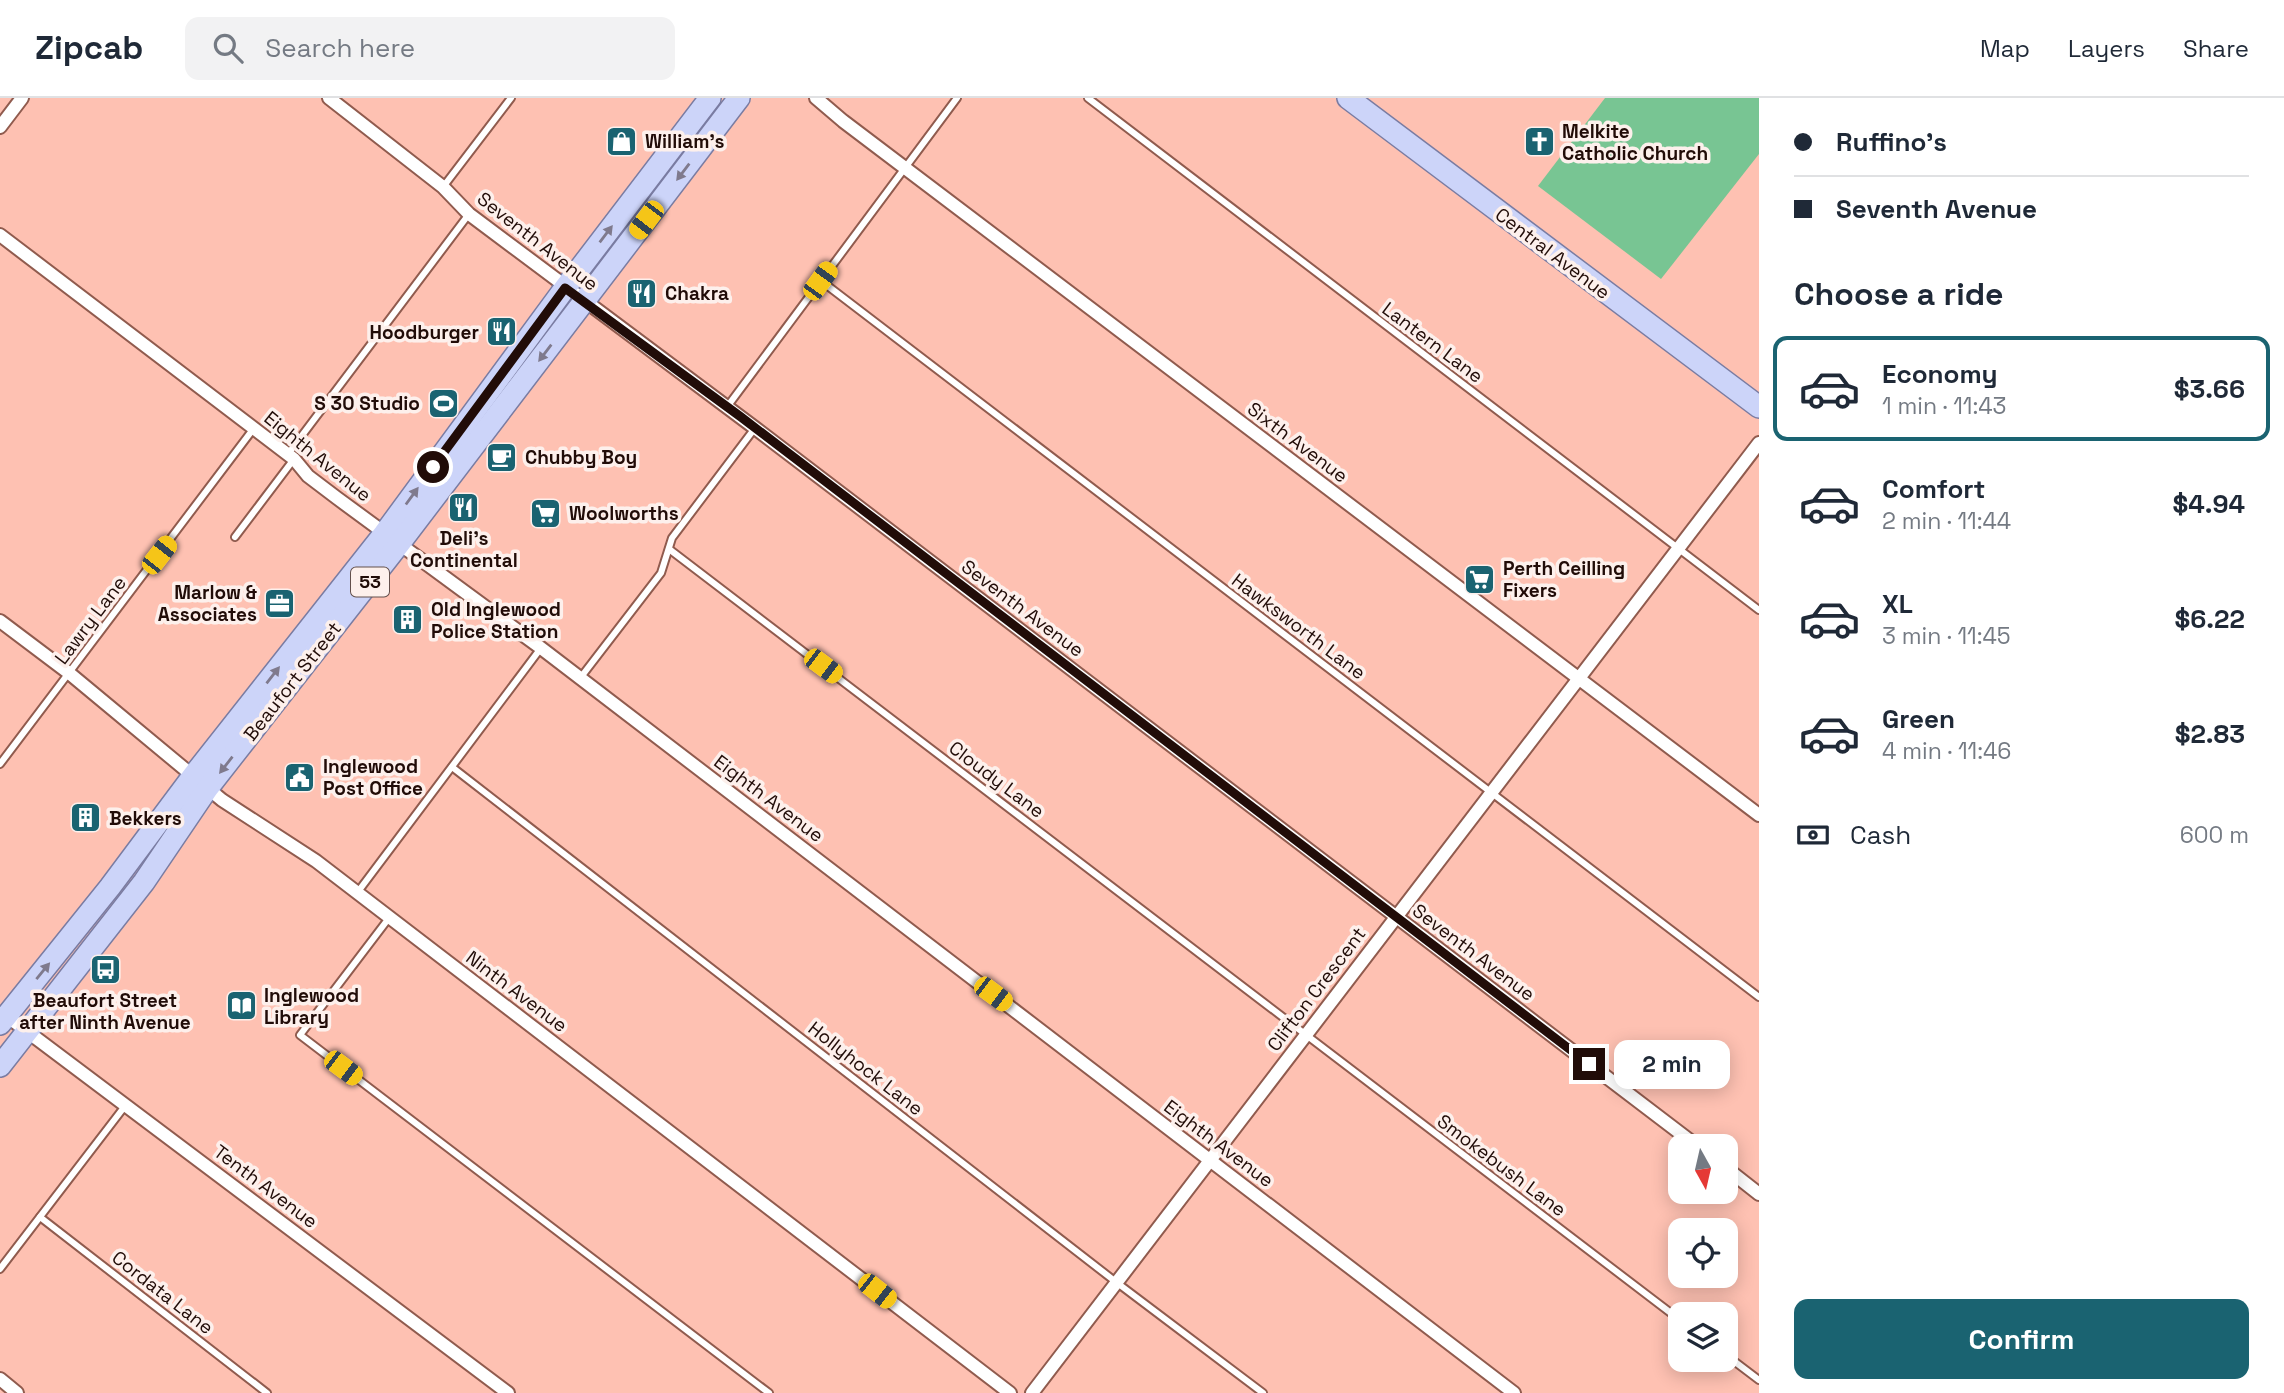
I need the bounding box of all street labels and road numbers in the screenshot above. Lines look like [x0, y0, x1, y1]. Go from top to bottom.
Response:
street label: Seventh Avenue [472, 186, 603, 297]
street label: Central Avenue [1490, 202, 1615, 305]
street label: Lantern Lane [1377, 296, 1488, 389]
street label: Sixth Avenue [1242, 396, 1353, 488]
street label: Eighth Avenue [259, 405, 376, 507]
street label: Seventh Avenue [956, 554, 1089, 663]
road number: 53 [351, 568, 389, 596]
street label: Hawksworth Lane [1227, 568, 1371, 685]
street label: Lawry Lane [49, 571, 132, 669]
street label: Beaufort Street [238, 617, 347, 746]
street label: Cloudy Lane [944, 735, 1049, 823]
street label: Eighth Avenue [709, 749, 829, 848]
street label: Seventh Avenue [1407, 898, 1540, 1007]
street label: Clifton Crescent [1262, 922, 1371, 1056]
street label: Ninth Avenue [461, 945, 572, 1038]
street label: Hollyhock Lane [803, 1016, 928, 1121]
street label: Eighth Avenue [1159, 1094, 1279, 1193]
street label: Smokebush Lane [1432, 1109, 1571, 1222]
street label: Tenth Avenue [209, 1139, 323, 1234]
street label: Cordata Lane [107, 1245, 218, 1340]

